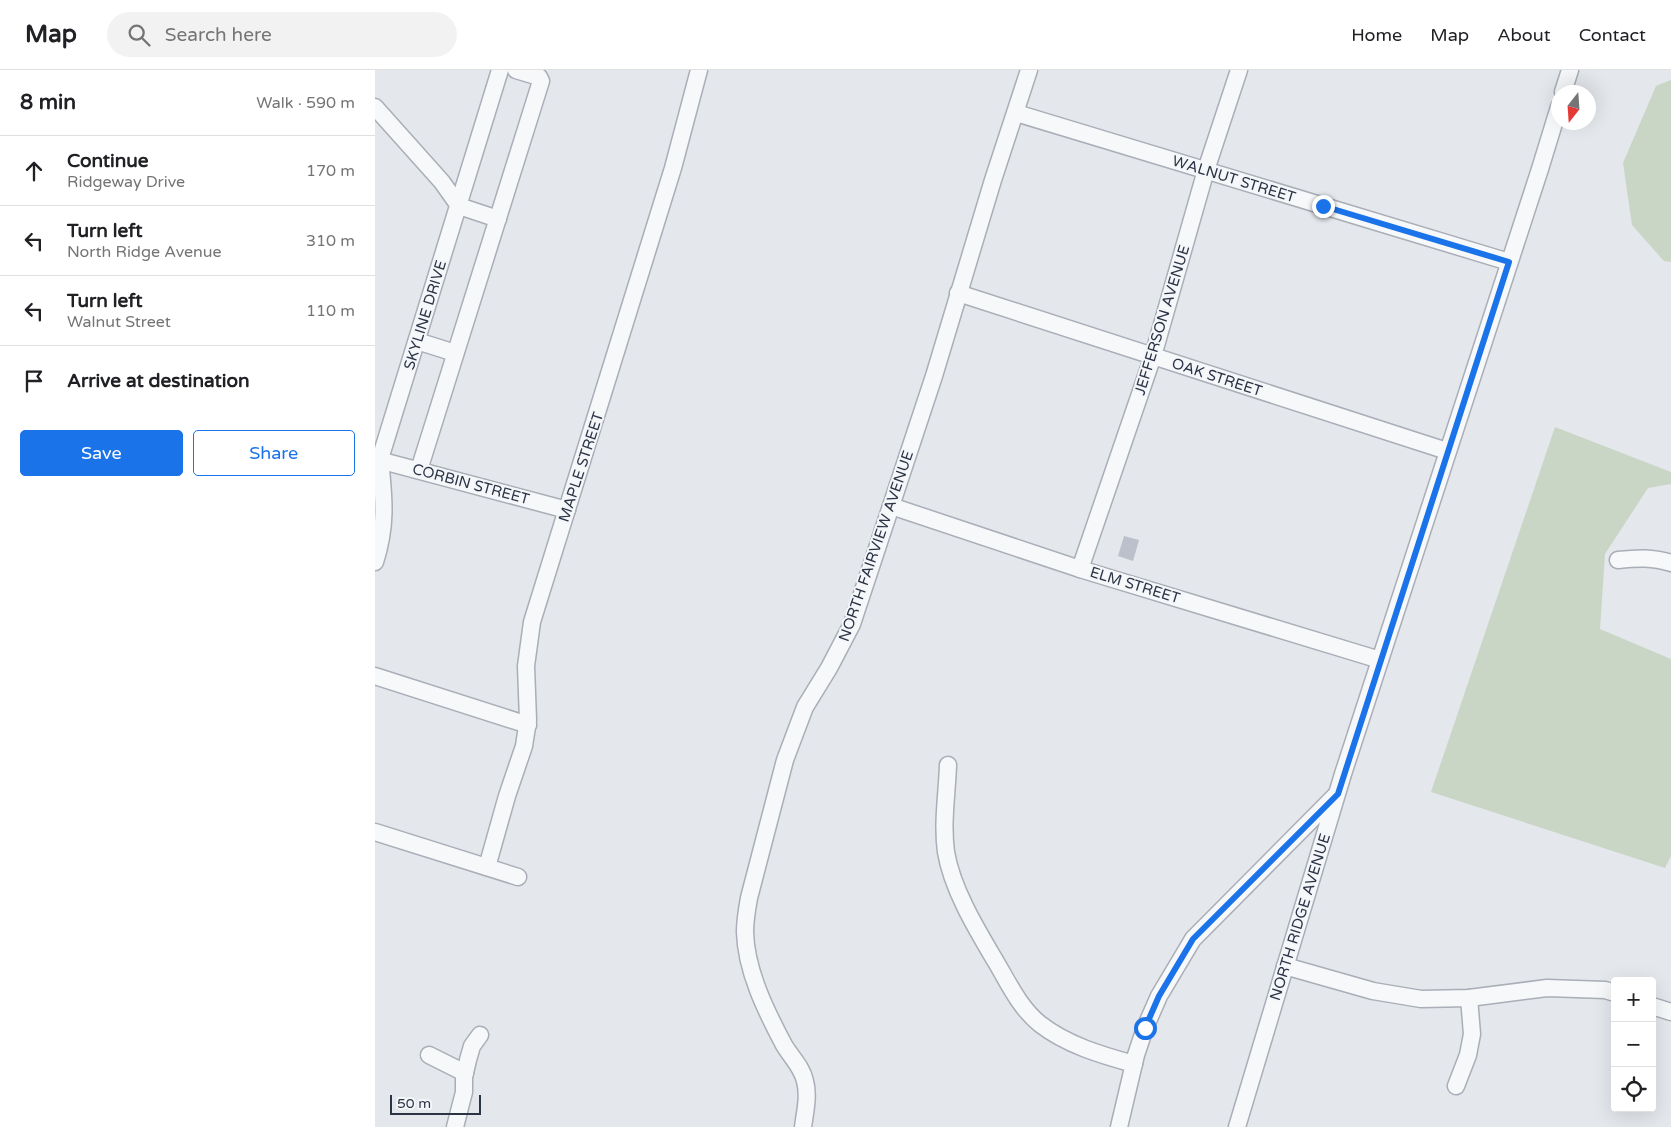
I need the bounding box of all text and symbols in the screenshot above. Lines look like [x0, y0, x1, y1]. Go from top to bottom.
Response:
search box [107, 12, 457, 57]
text: Map [25, 20, 77, 49]
icon: search [125, 21, 153, 49]
text: Search here [165, 24, 272, 46]
text: Home [1351, 24, 1402, 46]
text: Map [1430, 24, 1469, 46]
text: About [1497, 24, 1551, 46]
text: Contact [1579, 24, 1646, 46]
north arrow [1551, 85, 1596, 130]
text: 8 min [20, 90, 76, 115]
text: Walk · 590 m [256, 93, 355, 113]
text: Continue [67, 150, 149, 172]
street label: WALNUT STREET [1170, 152, 1298, 206]
icon: ahead [20, 157, 48, 185]
text: 170 m [306, 161, 355, 181]
text: Ridgeway Drive [67, 172, 185, 192]
route end [1312, 195, 1335, 218]
text: Turn left [67, 220, 143, 242]
icon: left [20, 227, 48, 255]
text: 310 m [306, 231, 355, 251]
text: North Ridge Avenue [67, 242, 222, 262]
street label: JEFFERSON AVENUE [1131, 243, 1193, 397]
street label: SKYLINE DRIVE [400, 258, 450, 372]
text: Turn left [67, 290, 143, 312]
icon: left [20, 297, 48, 325]
text: 110 m [306, 301, 355, 321]
text: Walnut Street [67, 312, 171, 332]
street label: OAK STREET [1170, 354, 1264, 400]
icon: arrive [20, 367, 48, 395]
text: Arrive at destination [67, 370, 250, 392]
street label: MAPLE STREET [555, 410, 607, 524]
button: Save [20, 430, 183, 476]
button: Share [193, 430, 355, 476]
street label: NORTH FAIRVIEW AVENUE [835, 448, 917, 644]
street label: CORBIN STREET [411, 460, 531, 508]
street label: ELM STREET [1088, 563, 1182, 607]
street label: NORTH RIDGE AVENUE [1266, 831, 1334, 1003]
map controls [1611, 977, 1656, 1112]
button: + [1611, 977, 1656, 1022]
route start [1134, 1017, 1157, 1040]
button: − [1611, 1022, 1656, 1067]
button: locate [1611, 1067, 1656, 1112]
scale bar [390, 1092, 481, 1115]
text: 50 m [397, 1095, 431, 1112]

